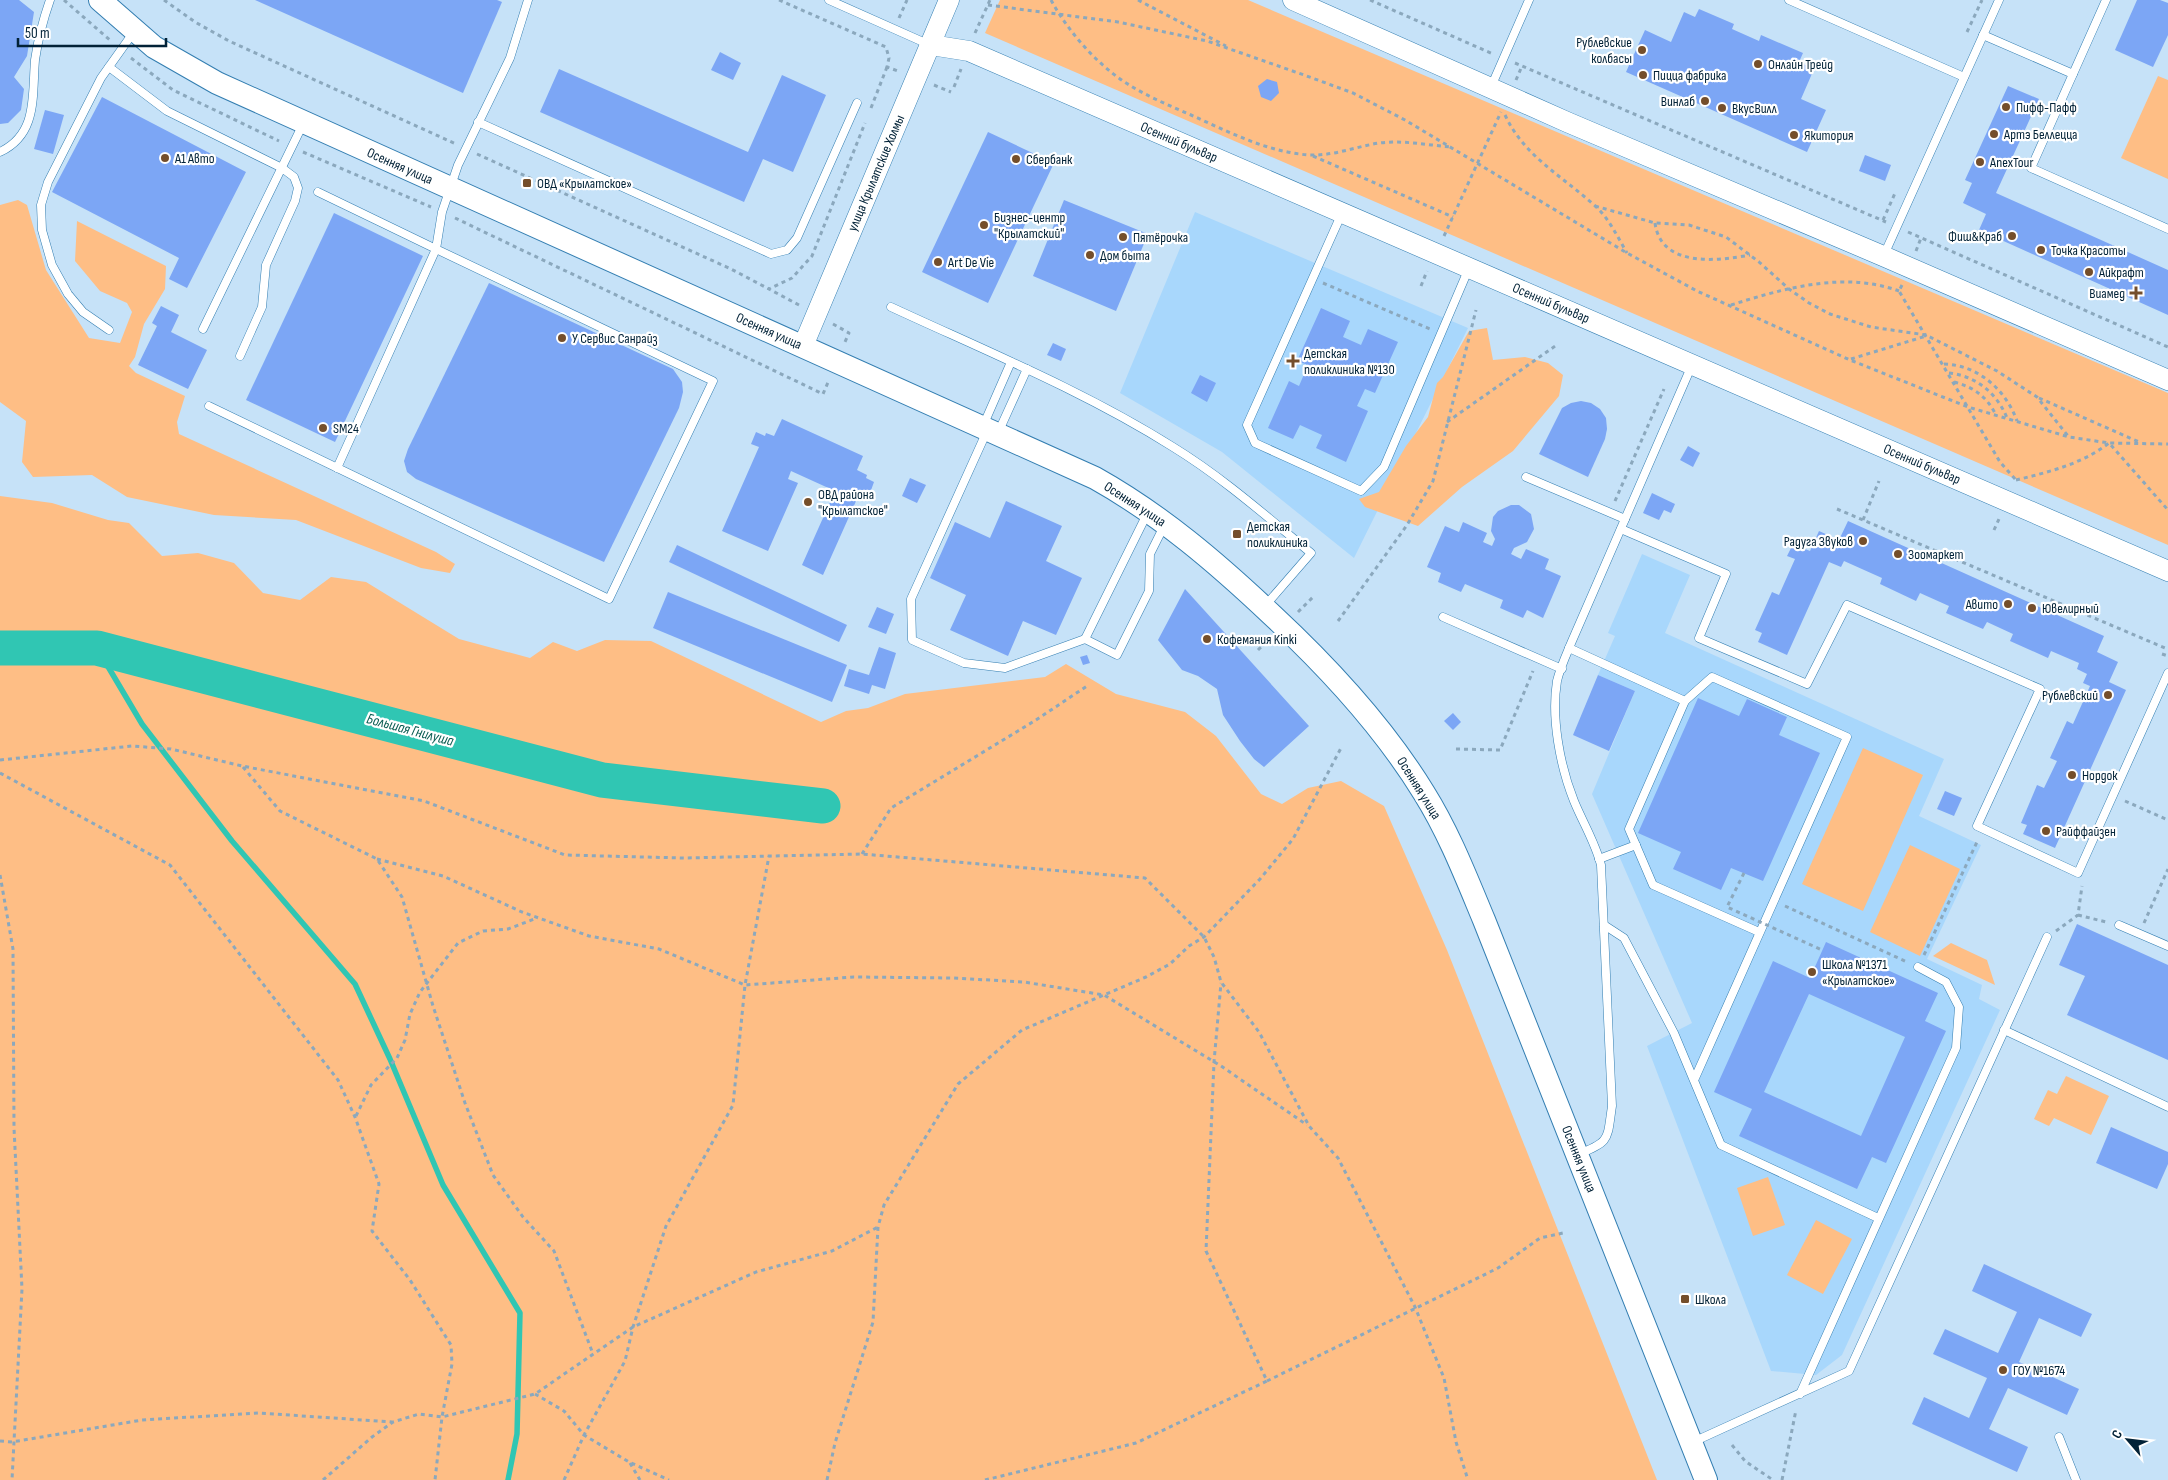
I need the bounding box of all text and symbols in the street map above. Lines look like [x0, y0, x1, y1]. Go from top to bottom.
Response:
scale bar [18, 15, 165, 47]
text: 50 m [25, 24, 50, 43]
place label: Рублевские колбасы [1576, 34, 1632, 67]
marker: Рублевские колбасы [1636, 44, 1648, 56]
place label: Онлайн Трейд [1768, 56, 1833, 73]
marker: Онлайн Трейд [1752, 58, 1764, 70]
place label: Пицца фабрика [1653, 67, 1726, 84]
marker: Пицца фабрика [1637, 69, 1649, 81]
place label: Винлаб [1661, 93, 1695, 110]
marker: Винлаб [1699, 95, 1711, 107]
place label: Пифф-Пафф [2016, 99, 2077, 116]
place label: ВкусВилл [1732, 100, 1777, 117]
marker: Пифф-Пафф [2000, 101, 2012, 113]
marker: ВкусВилл [1716, 102, 1728, 114]
street label: улица Крылатские Холмы [844, 112, 908, 234]
street label: Осенний бульвар [1138, 118, 1220, 166]
place label: Артэ Беллецца [2003, 126, 2078, 143]
place label: Якитория [1804, 127, 1854, 144]
marker: Артэ Беллецца [1988, 128, 2000, 140]
marker: Якитория [1788, 129, 1800, 141]
street label: Осенняя улица [364, 144, 436, 188]
place label: А1 Авто [174, 150, 215, 167]
place label: Сбербанк [1026, 151, 1073, 168]
marker: А1 Авто [159, 152, 171, 164]
marker: Сбербанк [1010, 153, 1022, 165]
place label: AnexTour [1989, 154, 2033, 171]
marker: AnexTour [1974, 156, 1986, 168]
place label: ОВД «Крылатское» [537, 175, 632, 192]
marker: ОВД «Крылатское» [521, 177, 533, 189]
place label: Бизнес-центр "Крылатский" [994, 209, 1066, 242]
marker: Бизнес-центр "Крылатский" [978, 219, 990, 231]
place label: Фиш&Краб [1948, 228, 2002, 245]
place label: Пятёрочка [1133, 229, 1188, 246]
marker: Фиш&Краб [2006, 230, 2018, 242]
marker: Пятёрочка [1117, 231, 1129, 243]
place label: Точка Красоты [2051, 242, 2126, 259]
marker: Точка Красоты [2035, 244, 2047, 256]
place label: Дом быта [1100, 247, 1150, 264]
marker: Дом быта [1084, 249, 1096, 261]
place label: Art De Vie [947, 254, 994, 271]
marker: Art De Vie [932, 256, 944, 268]
place label: Айкрафт [2098, 264, 2144, 281]
marker: Айкрафт [2083, 266, 2095, 278]
street label: Осенний бульвар [1510, 279, 1592, 327]
place label: Виамед [2089, 285, 2125, 302]
marker: Виамед [2129, 286, 2143, 300]
street label: Осенняя улица [733, 309, 805, 353]
place label: У Сервис Санрайз [572, 330, 658, 347]
marker: У Сервис Санрайз [556, 332, 568, 344]
place label: Детская поликлиника №130 [1304, 345, 1395, 378]
marker: Детская поликлиника №130 [1286, 354, 1300, 368]
place label: SM24 [333, 420, 359, 437]
marker: SM24 [317, 422, 329, 434]
street label: Осенний бульвар [1881, 440, 1963, 488]
street label: Осенняя улица [1101, 478, 1169, 530]
place label: ОВД района "Крылатское" [818, 486, 888, 519]
marker: ОВД района "Крылатское" [802, 496, 814, 508]
place label: Детская поликлиника [1247, 518, 1308, 551]
marker: Детская поликлиника [1231, 528, 1243, 540]
place label: Радуга Звуков [1784, 533, 1853, 550]
marker: Радуга Звуков [1857, 535, 1869, 547]
place label: Зоомаркет [1908, 546, 1964, 563]
marker: Зоомаркет [1892, 548, 1904, 560]
place label: Авито [1965, 596, 1998, 613]
marker: Авито [2002, 598, 2014, 610]
place label: Ювелирный [2042, 600, 2099, 617]
marker: Ювелирный [2026, 602, 2038, 614]
place label: Кофемания Kinki [1217, 631, 1297, 648]
marker: Кофемания Kinki [1201, 633, 1213, 645]
place label: Рублевский [2042, 687, 2098, 704]
marker: Рублевский [2102, 689, 2114, 701]
water label: Большая Гнилуша [364, 709, 456, 751]
street label: Осенняя улица [1393, 754, 1445, 822]
place label: Нордок [2082, 767, 2118, 784]
marker: Нордок [2066, 769, 2078, 781]
place label: Райффайзен [2056, 823, 2116, 840]
marker: Райффайзен [2040, 825, 2052, 837]
place label: Школа №1371 «Крылатское» [1822, 956, 1895, 989]
marker: Школа №1371 «Крылатское» [1806, 966, 1818, 978]
street label: Осенняя улица [1558, 1123, 1600, 1195]
place label: Школа [1695, 1291, 1726, 1308]
marker: Школа [1679, 1293, 1691, 1305]
place label: ГОУ №1674 [2013, 1362, 2065, 1379]
marker: ГОУ №1674 [1997, 1364, 2009, 1376]
north arrow [2103, 1415, 2153, 1465]
text: С [2108, 1427, 2126, 1441]

